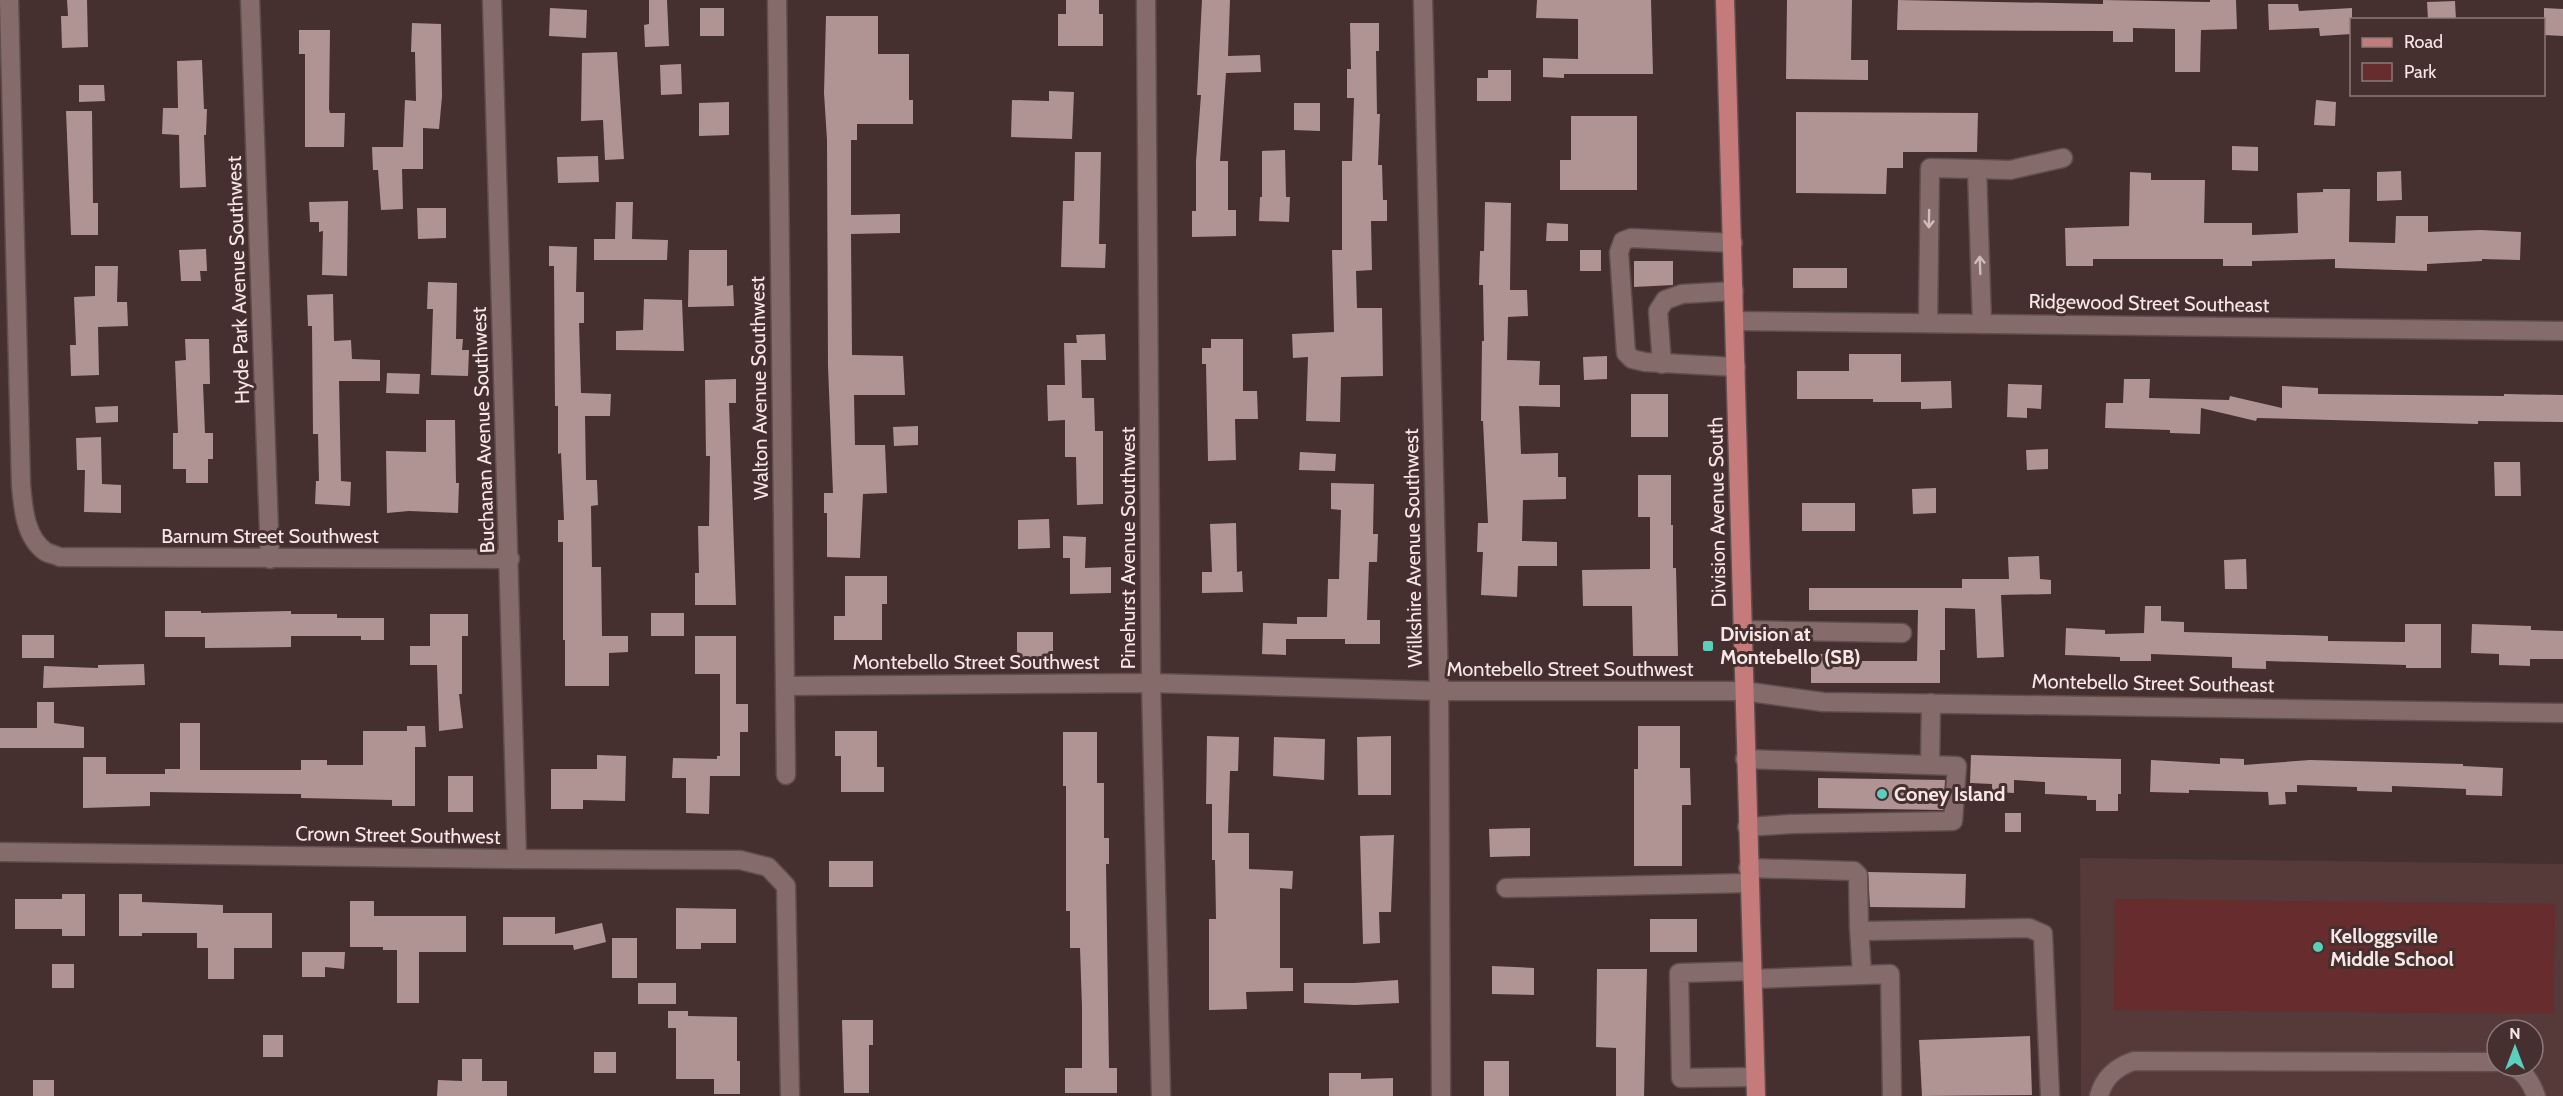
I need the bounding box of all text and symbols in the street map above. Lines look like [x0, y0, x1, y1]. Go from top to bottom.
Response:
legend [2350, 18, 2545, 96]
text: Road [2404, 31, 2443, 53]
text: Park [2404, 61, 2437, 83]
street label: Hyde Park Avenue Southwest [222, 155, 254, 405]
one-way arrow [1923, 208, 1935, 228]
one-way arrow [1974, 256, 1986, 276]
street label: Walton Avenue Southwest [745, 276, 773, 500]
street label: Ridgewood Street Southeast [2028, 289, 2270, 317]
street label: Buchanan Avenue Southwest [467, 306, 499, 554]
street label: Division Avenue South [1703, 417, 1731, 607]
street label: Pinehurst Avenue Southwest [1116, 427, 1140, 669]
street label: Wilkshire Avenue Southwest [1399, 428, 1427, 668]
street label: Barnum Street Southwest [161, 524, 379, 548]
place label: Division at Montebello (SB) [1720, 622, 1861, 669]
marker: Division at Montebello (SB) [1701, 639, 1715, 653]
street label: Montebello Street Southwest [852, 650, 1100, 674]
street label: Montebello Street Southwest [1446, 657, 1694, 681]
street label: Montebello Street Southeast [2032, 669, 2275, 697]
place label: Coney Island [1894, 782, 2005, 806]
marker: Coney Island [1875, 787, 1889, 801]
street label: Crown Street Southwest [295, 821, 501, 849]
place label: Kelloggsville Middle School [2330, 924, 2454, 971]
marker: Kelloggsville Middle School [2311, 940, 2325, 954]
north arrow [2485, 1018, 2545, 1078]
text: N [2509, 1024, 2521, 1043]

